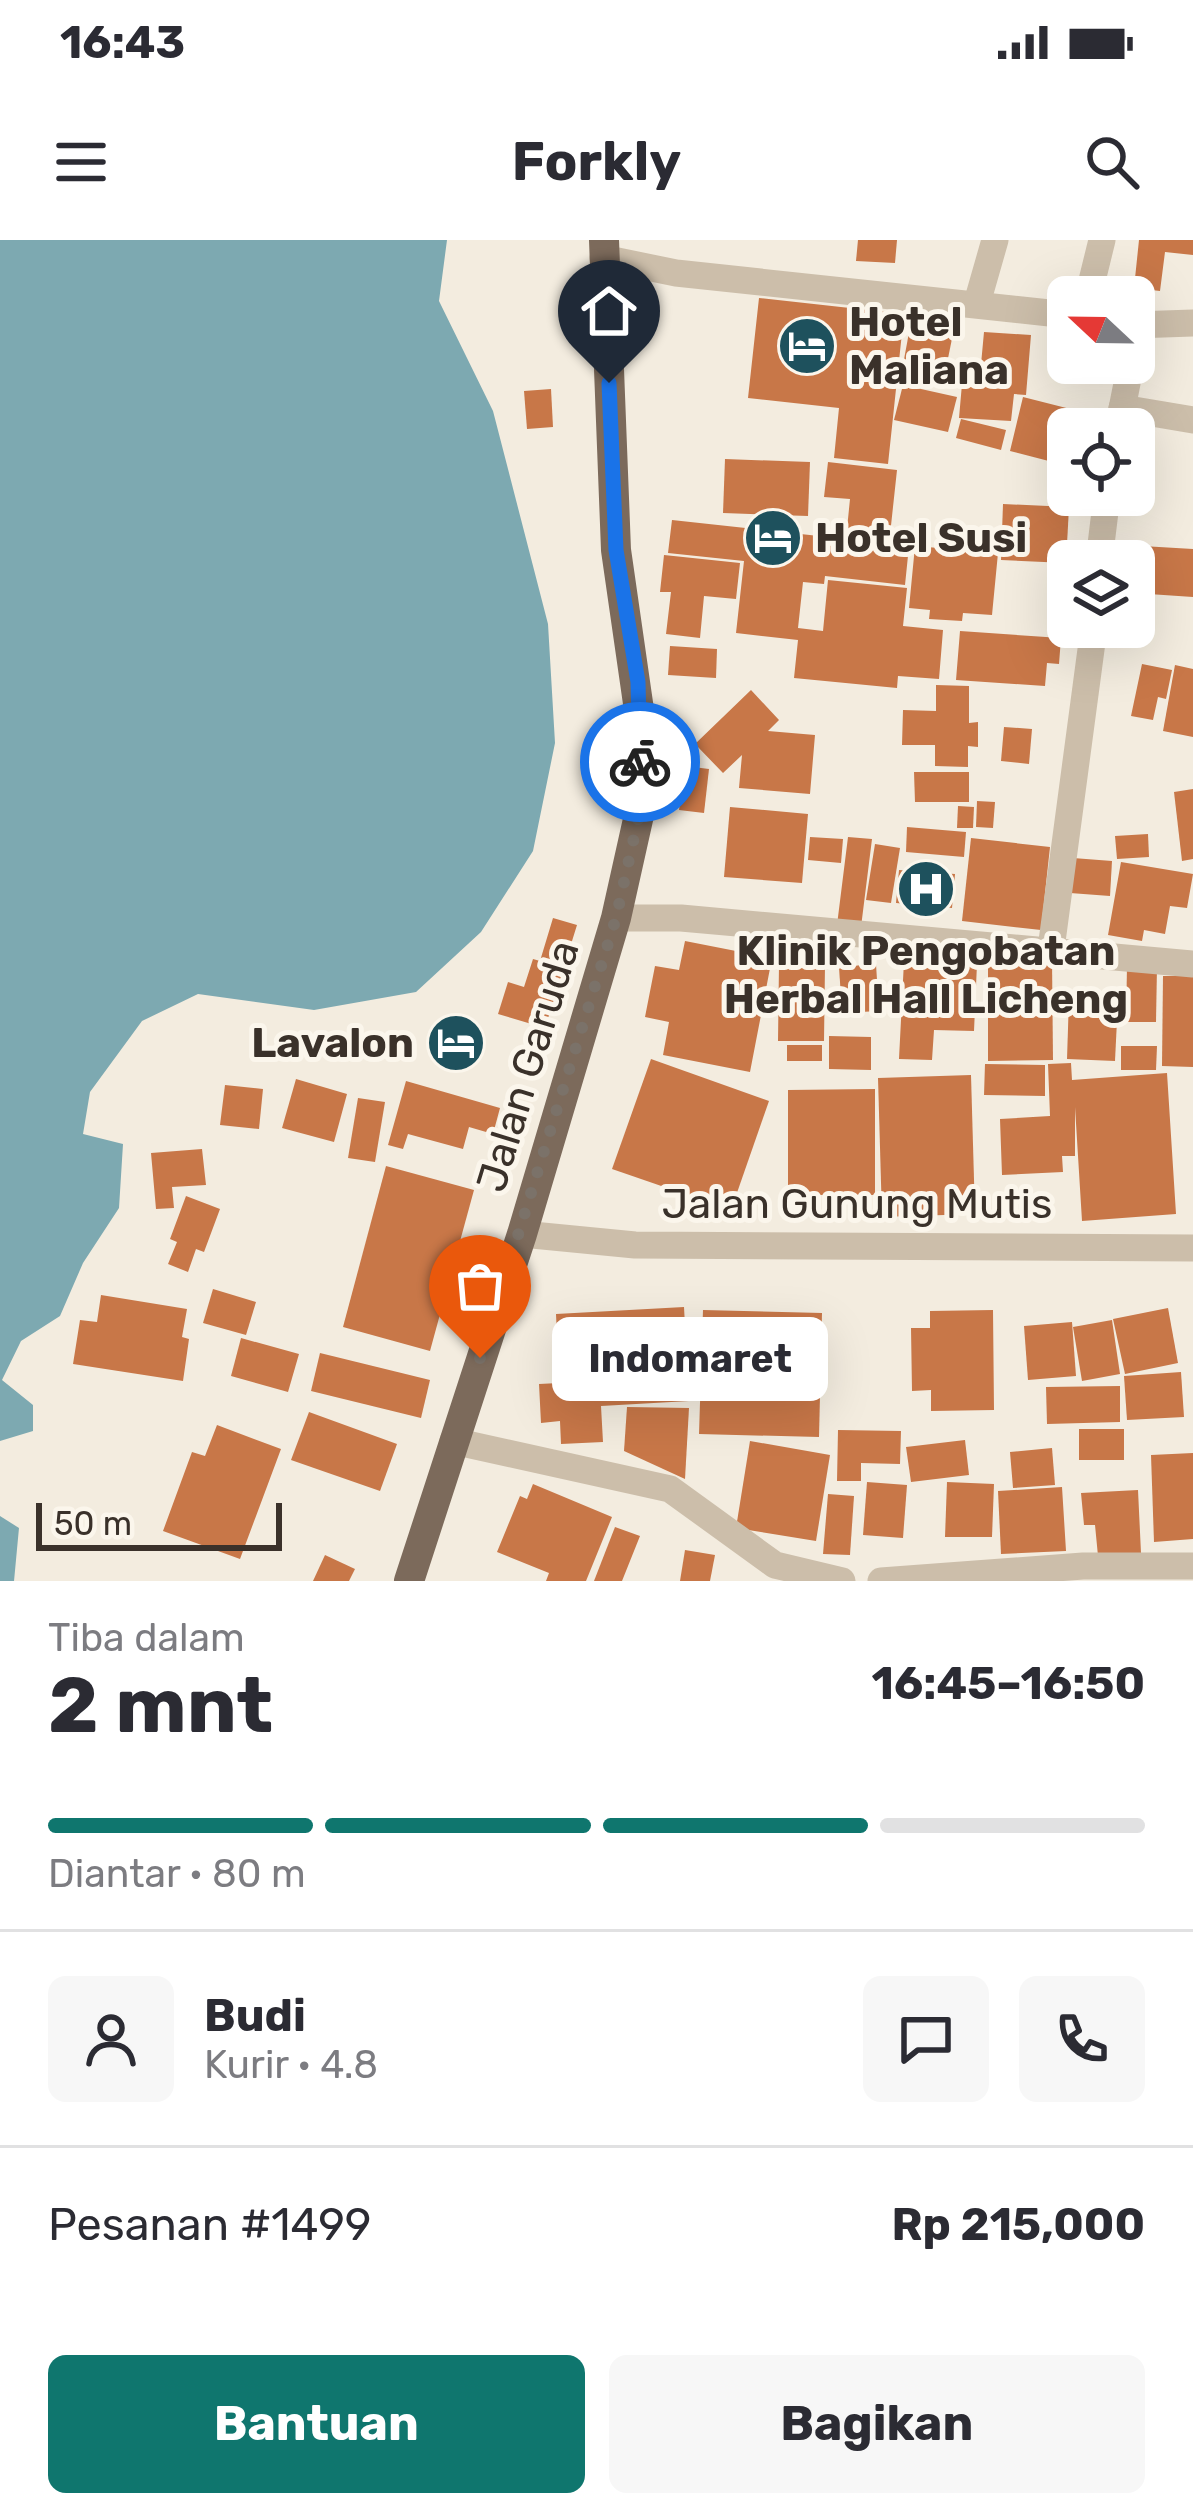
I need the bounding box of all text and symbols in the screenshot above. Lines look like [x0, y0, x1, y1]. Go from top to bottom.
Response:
text: 16:43 [60, 16, 185, 69]
icon: menu [48, 129, 114, 195]
icon: search [1079, 129, 1145, 195]
text: Forkly [512, 130, 681, 194]
pin [558, 260, 660, 383]
north arrow [1047, 276, 1155, 384]
map controls [1047, 276, 1155, 648]
icon: home [576, 278, 642, 344]
place label: Hotel Maliana [849, 297, 1009, 395]
hotel icon: Hotel Maliana [776, 315, 838, 377]
button: locate [1047, 408, 1155, 516]
hotel icon: Hotel Susi [742, 507, 804, 569]
place label: Hotel Susi [815, 513, 1027, 563]
button: layers [1047, 540, 1155, 648]
courier [580, 702, 700, 822]
icon: bike [607, 729, 673, 795]
hospital icon: Klinik Pengobatan Herbal Hall Licheng [895, 858, 957, 920]
place label: Klinik Pengobatan Herbal Hall Licheng [724, 926, 1128, 1024]
street label: Jalan Garuda [466, 934, 590, 1198]
hotel icon: Lavalon [425, 1012, 487, 1074]
place label: Lavalon [251, 1018, 414, 1068]
street label: Jalan Gunung Mutis [662, 1179, 1052, 1229]
pin [429, 1235, 531, 1358]
icon: bag [447, 1253, 513, 1319]
callout: Indomaret [552, 1316, 828, 1400]
text: Indomaret [588, 1336, 792, 1382]
scale bar [36, 1497, 282, 1550]
text: 50 m [54, 1504, 132, 1543]
text: Tiba dalam [48, 1615, 245, 1661]
text: 16:45–16:50 [872, 1657, 1145, 1710]
text: 2 mnt [48, 1659, 273, 1752]
text: Diantar · 80 m [48, 1851, 306, 1897]
button: person [48, 1976, 174, 2102]
button: chat [863, 1976, 989, 2102]
button: phone [1019, 1976, 1145, 2102]
text: Budi [204, 1989, 306, 2042]
text: Kurir · 4.8 [204, 2042, 378, 2088]
text: Pesanan #1499 [48, 2198, 372, 2251]
text: Rp 215,000 [891, 2198, 1145, 2251]
button: Bantuan [48, 2355, 585, 2493]
button: Bagikan [609, 2355, 1145, 2493]

